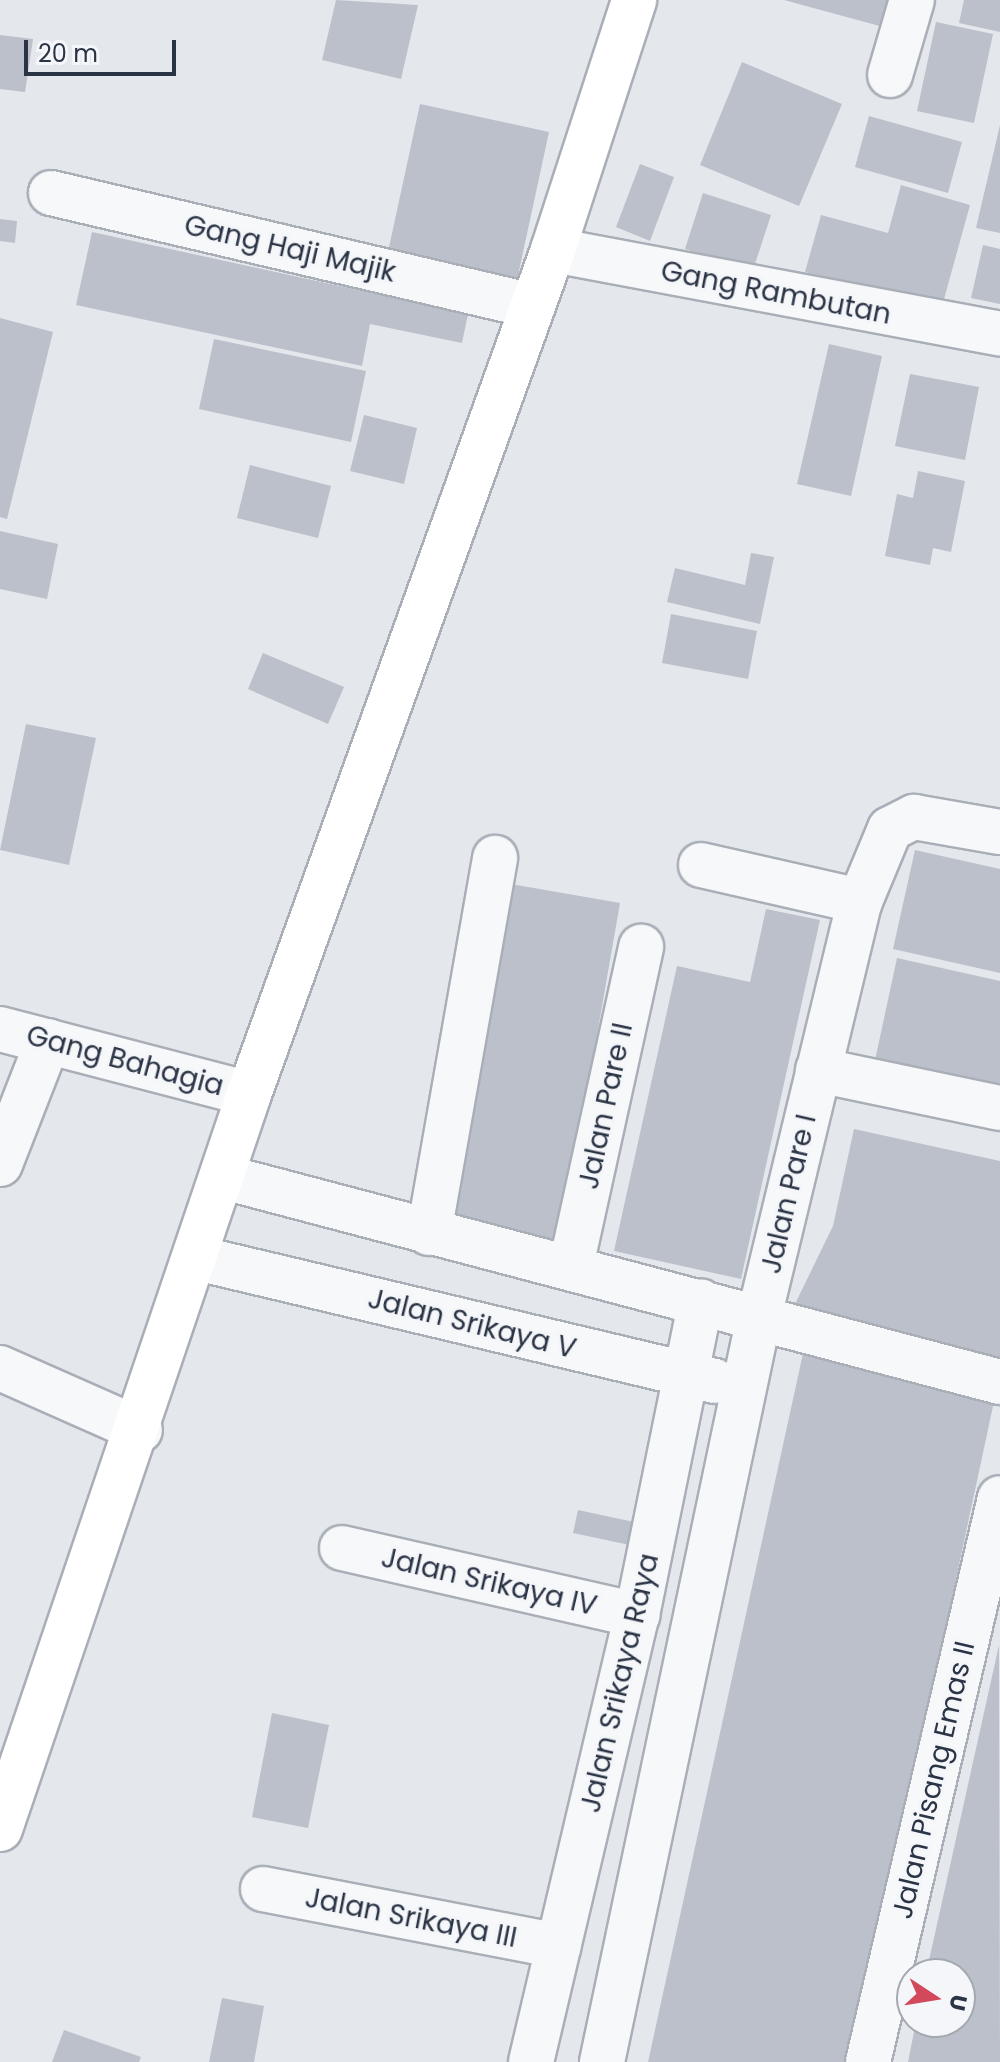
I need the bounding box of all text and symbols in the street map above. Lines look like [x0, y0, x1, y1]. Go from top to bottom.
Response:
scale bar [28, 24, 180, 74]
text: 20 m [38, 37, 98, 70]
street label: Gang Haji Majik [181, 208, 399, 290]
street label: Gang Rambutan [658, 254, 894, 332]
street label: Gang Bahagia [23, 1019, 227, 1103]
street label: Jalan Pare II [572, 1020, 640, 1192]
street label: Jalan Pare I [754, 1111, 824, 1277]
street label: Jalan Srikaya V [365, 1282, 579, 1366]
street label: Jalan Srikaya IV [378, 1541, 600, 1623]
street label: Jalan Srikaya Raya [574, 1550, 666, 1816]
street label: Jalan Pisang Emas II [886, 1638, 982, 1922]
street label: Jalan Srikaya III [302, 1881, 520, 1955]
north arrow [896, 1958, 976, 2038]
text: U [941, 1992, 975, 2013]

